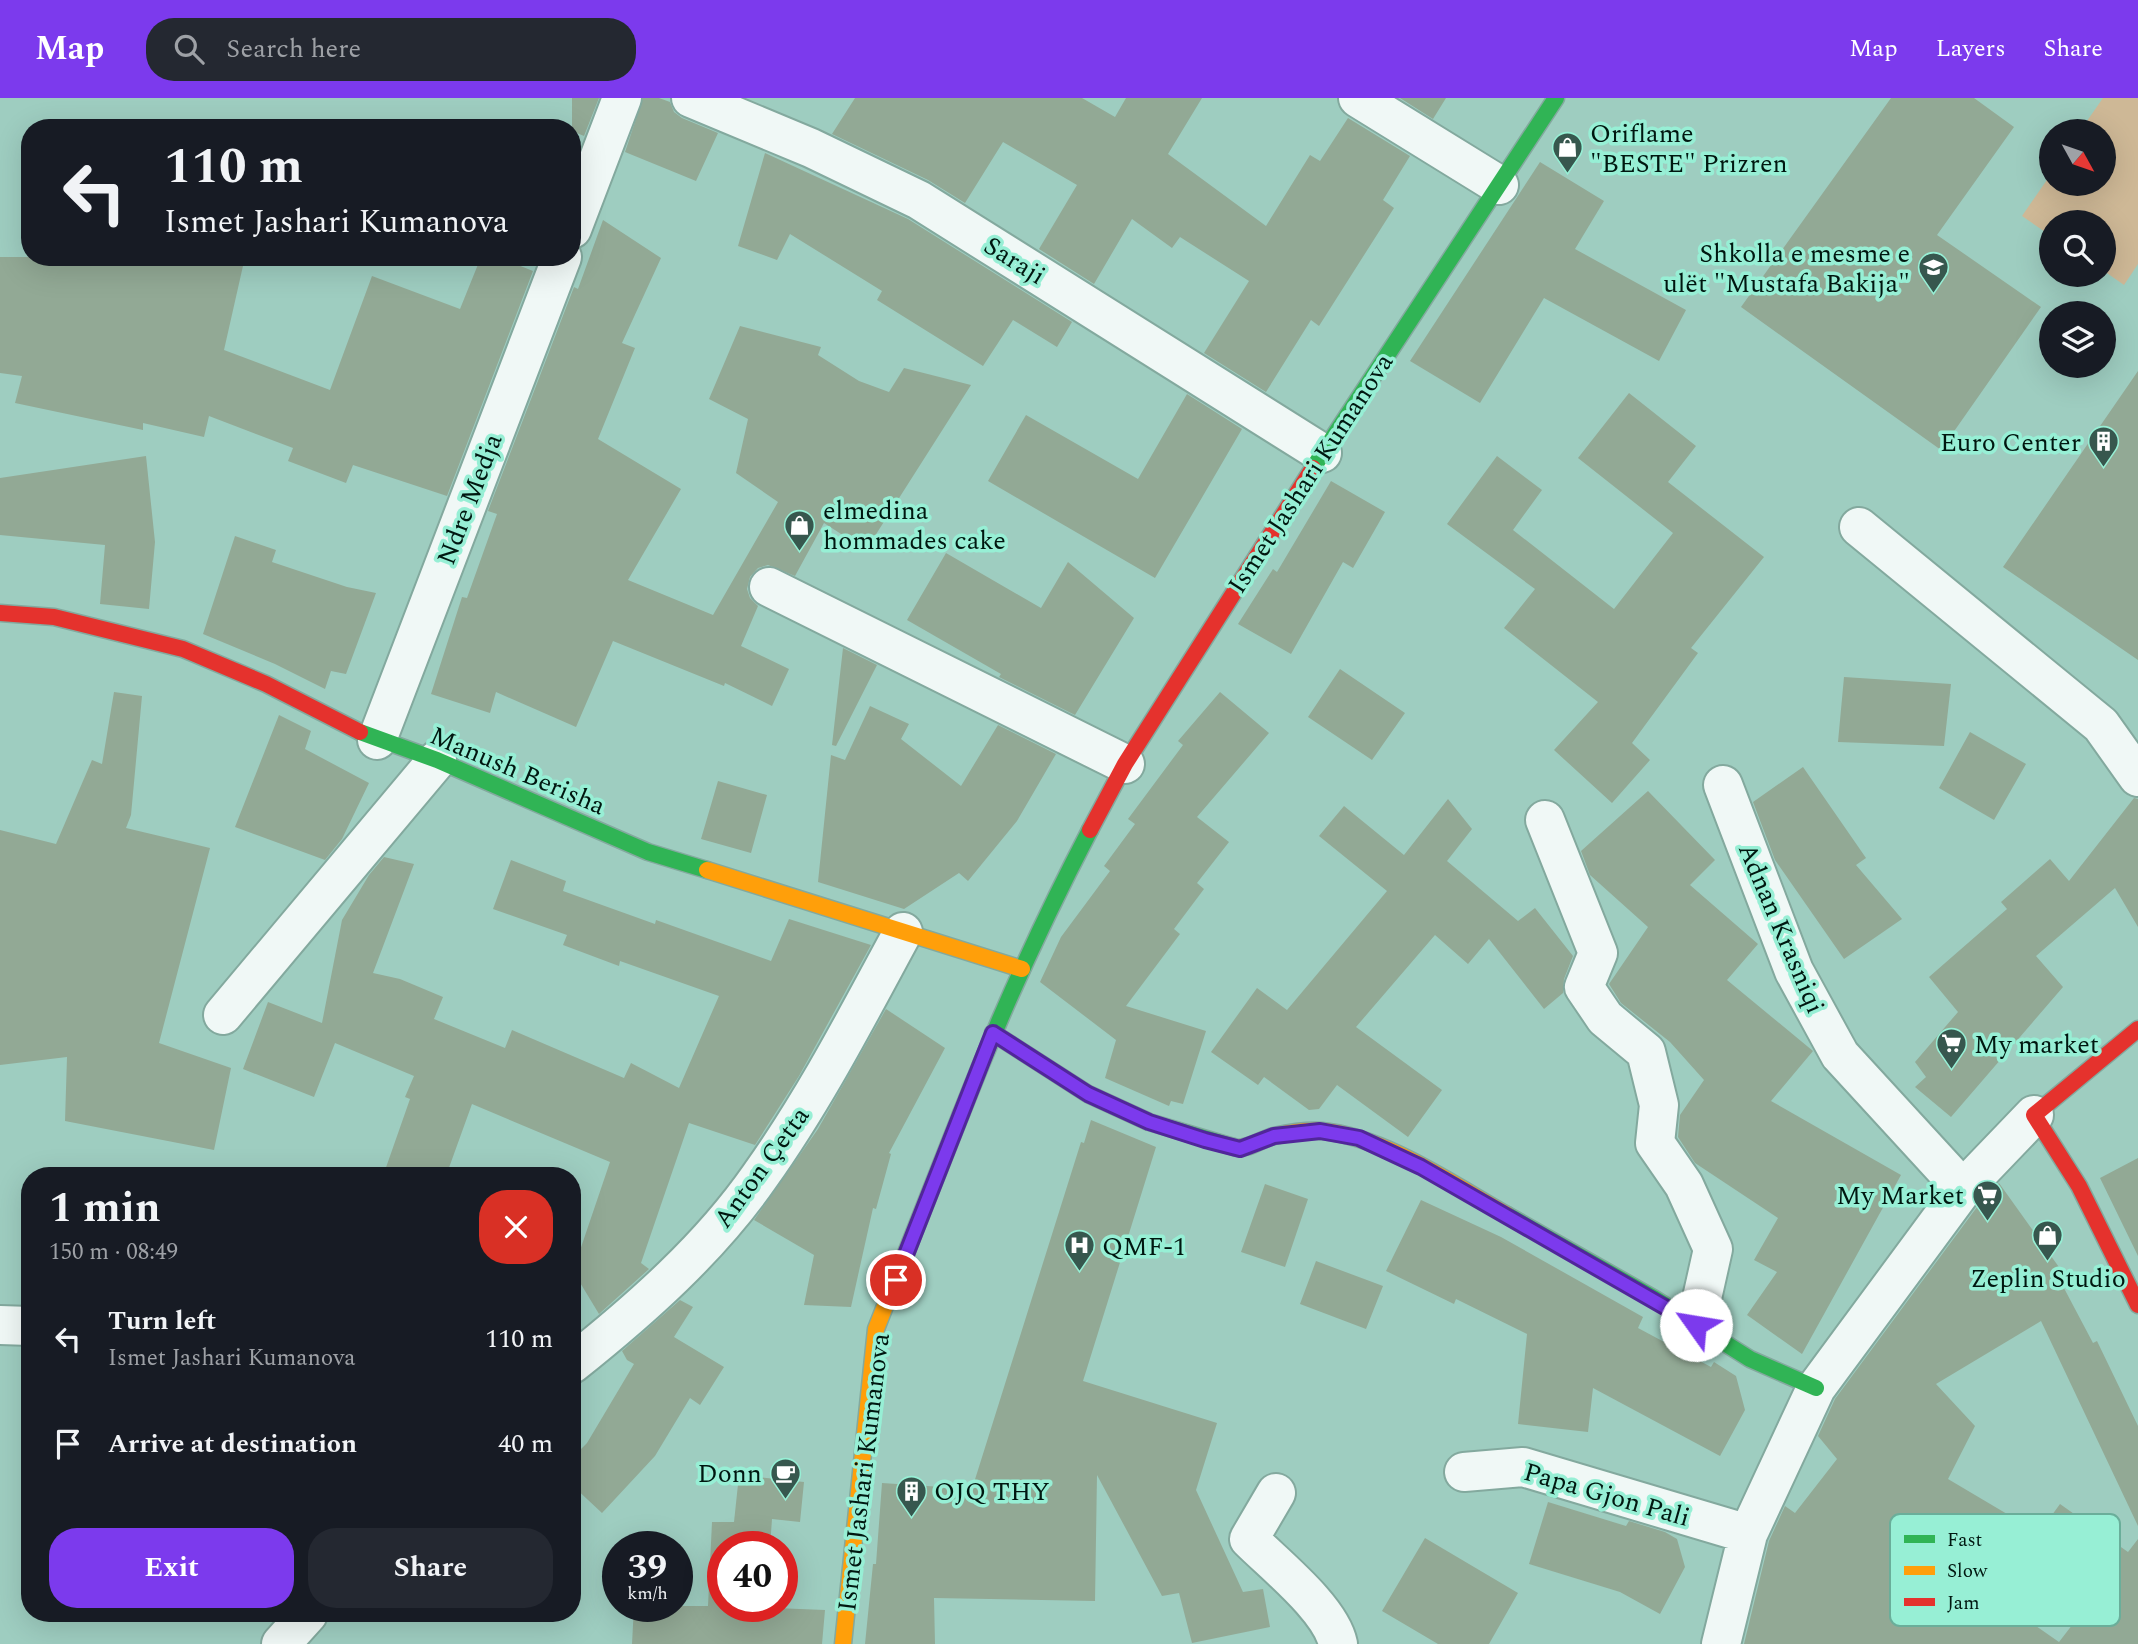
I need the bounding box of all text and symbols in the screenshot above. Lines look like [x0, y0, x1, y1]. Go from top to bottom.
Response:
search box [146, 18, 636, 81]
text: Map [35, 24, 104, 74]
text: Search here [226, 29, 361, 69]
icon: search [170, 30, 208, 68]
text: Map [1849, 31, 1898, 67]
text: Layers [1936, 31, 2006, 67]
text: Share [2044, 31, 2103, 67]
place label: Oriflame "BESTE" Prizren [1590, 114, 1788, 184]
north arrow [2039, 119, 2116, 196]
map controls [2039, 119, 2116, 378]
text: 110 m [164, 130, 303, 205]
shop icon: Oriflame "BESTE" Prizren [1550, 131, 1584, 175]
icon: left [49, 147, 140, 238]
text: Ismet Jashari Kumanova [164, 198, 508, 247]
button: search [2039, 210, 2116, 287]
street label: Saraji [976, 226, 1053, 295]
place label: Shkolla e mesme e ulët "Mustafa Bakija" [1663, 234, 1910, 304]
school or university icon: Shkolla e mesme e ulët "Mustafa Bakija" [1916, 251, 1950, 295]
button: layers [2039, 301, 2116, 378]
street label: Ismet Jashari Kumanova [1218, 345, 1404, 602]
place label: Euro Center [1940, 423, 2081, 463]
building icon: Euro Center [2087, 425, 2121, 469]
street label: Ndre Medja [427, 428, 513, 571]
place label: elmedina hommades cake [823, 491, 1006, 561]
shop icon: elmedina hommades cake [783, 508, 817, 552]
street label: Manush Berisha [423, 716, 612, 826]
street label: Adnan Krasniqi [1727, 837, 1835, 1020]
place label: My market [1974, 1025, 2099, 1065]
supermarket icon: My market [1934, 1027, 1968, 1071]
street label: Anton Çetta [704, 1098, 820, 1237]
place label: My Market [1836, 1176, 1964, 1216]
text: 1 min [49, 1177, 161, 1240]
supermarket icon: My Market [1970, 1178, 2004, 1222]
button: close [479, 1190, 553, 1264]
shop icon: Zeplin Studio [2031, 1218, 2065, 1262]
place label: QMF-1 [1102, 1227, 1186, 1267]
hospital icon: QMF-1 [1062, 1229, 1096, 1273]
text: 150 m · 08:49 [49, 1235, 178, 1270]
pin [866, 1250, 926, 1310]
place label: Zeplin Studio [1970, 1259, 2126, 1299]
icon: arrive [877, 1261, 915, 1299]
position arrow [1659, 1288, 1733, 1362]
text: Turn left [108, 1301, 216, 1341]
text: 110 m [485, 1319, 553, 1359]
icon: left [49, 1320, 87, 1358]
street label: Ismet Jashari Kumanova [827, 1331, 901, 1613]
text: Ismet Jashari Kumanova [108, 1341, 356, 1376]
text: Arrive at destination [108, 1424, 357, 1464]
text: 40 m [498, 1424, 553, 1464]
icon: arrive [49, 1425, 87, 1463]
street label: Papa Gjon Pali [1519, 1452, 1694, 1538]
place label: Donn [698, 1454, 762, 1494]
cafe icon: Donn [768, 1456, 802, 1500]
place label: OJQ THY [934, 1472, 1050, 1512]
building icon: OJQ THY [894, 1474, 928, 1518]
legend [1890, 1514, 2120, 1626]
text: Fast [1947, 1526, 1983, 1555]
button: Exit [49, 1528, 294, 1608]
button: Share [308, 1528, 553, 1608]
speed limit sign: 40 [707, 1531, 798, 1622]
text: 39 [628, 1541, 667, 1594]
text: Slow [1947, 1557, 1988, 1586]
text: km/h [627, 1580, 668, 1607]
text: Jam [1947, 1589, 1979, 1618]

